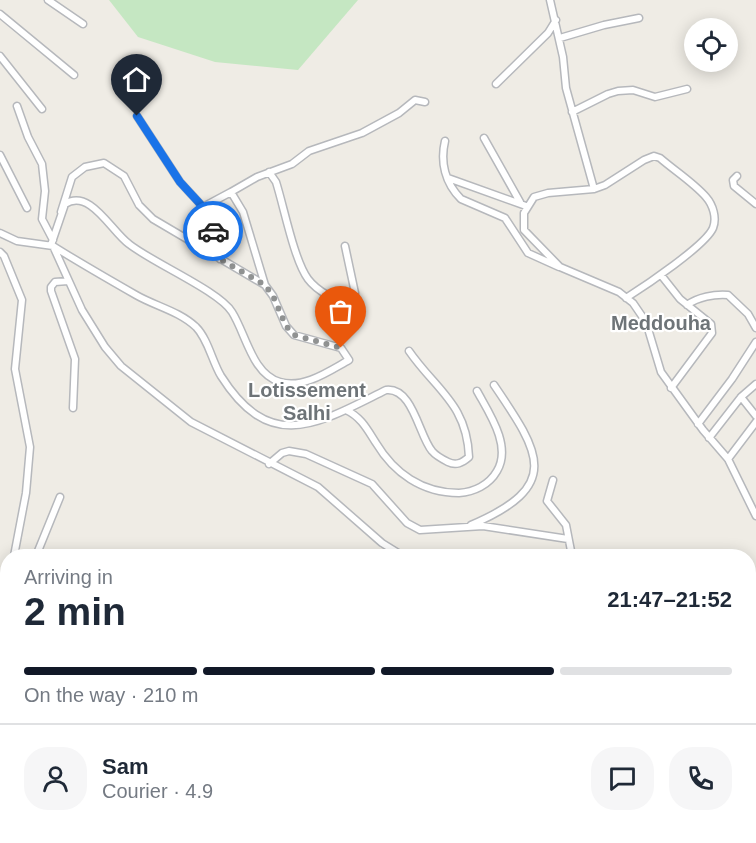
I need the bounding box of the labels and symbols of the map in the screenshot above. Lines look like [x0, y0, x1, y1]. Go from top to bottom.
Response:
pin [111, 54, 162, 116]
courier [183, 201, 243, 261]
pin [315, 286, 366, 348]
district label: Meddouha [611, 312, 712, 334]
district label: Lotissement Salhi [248, 379, 366, 424]

